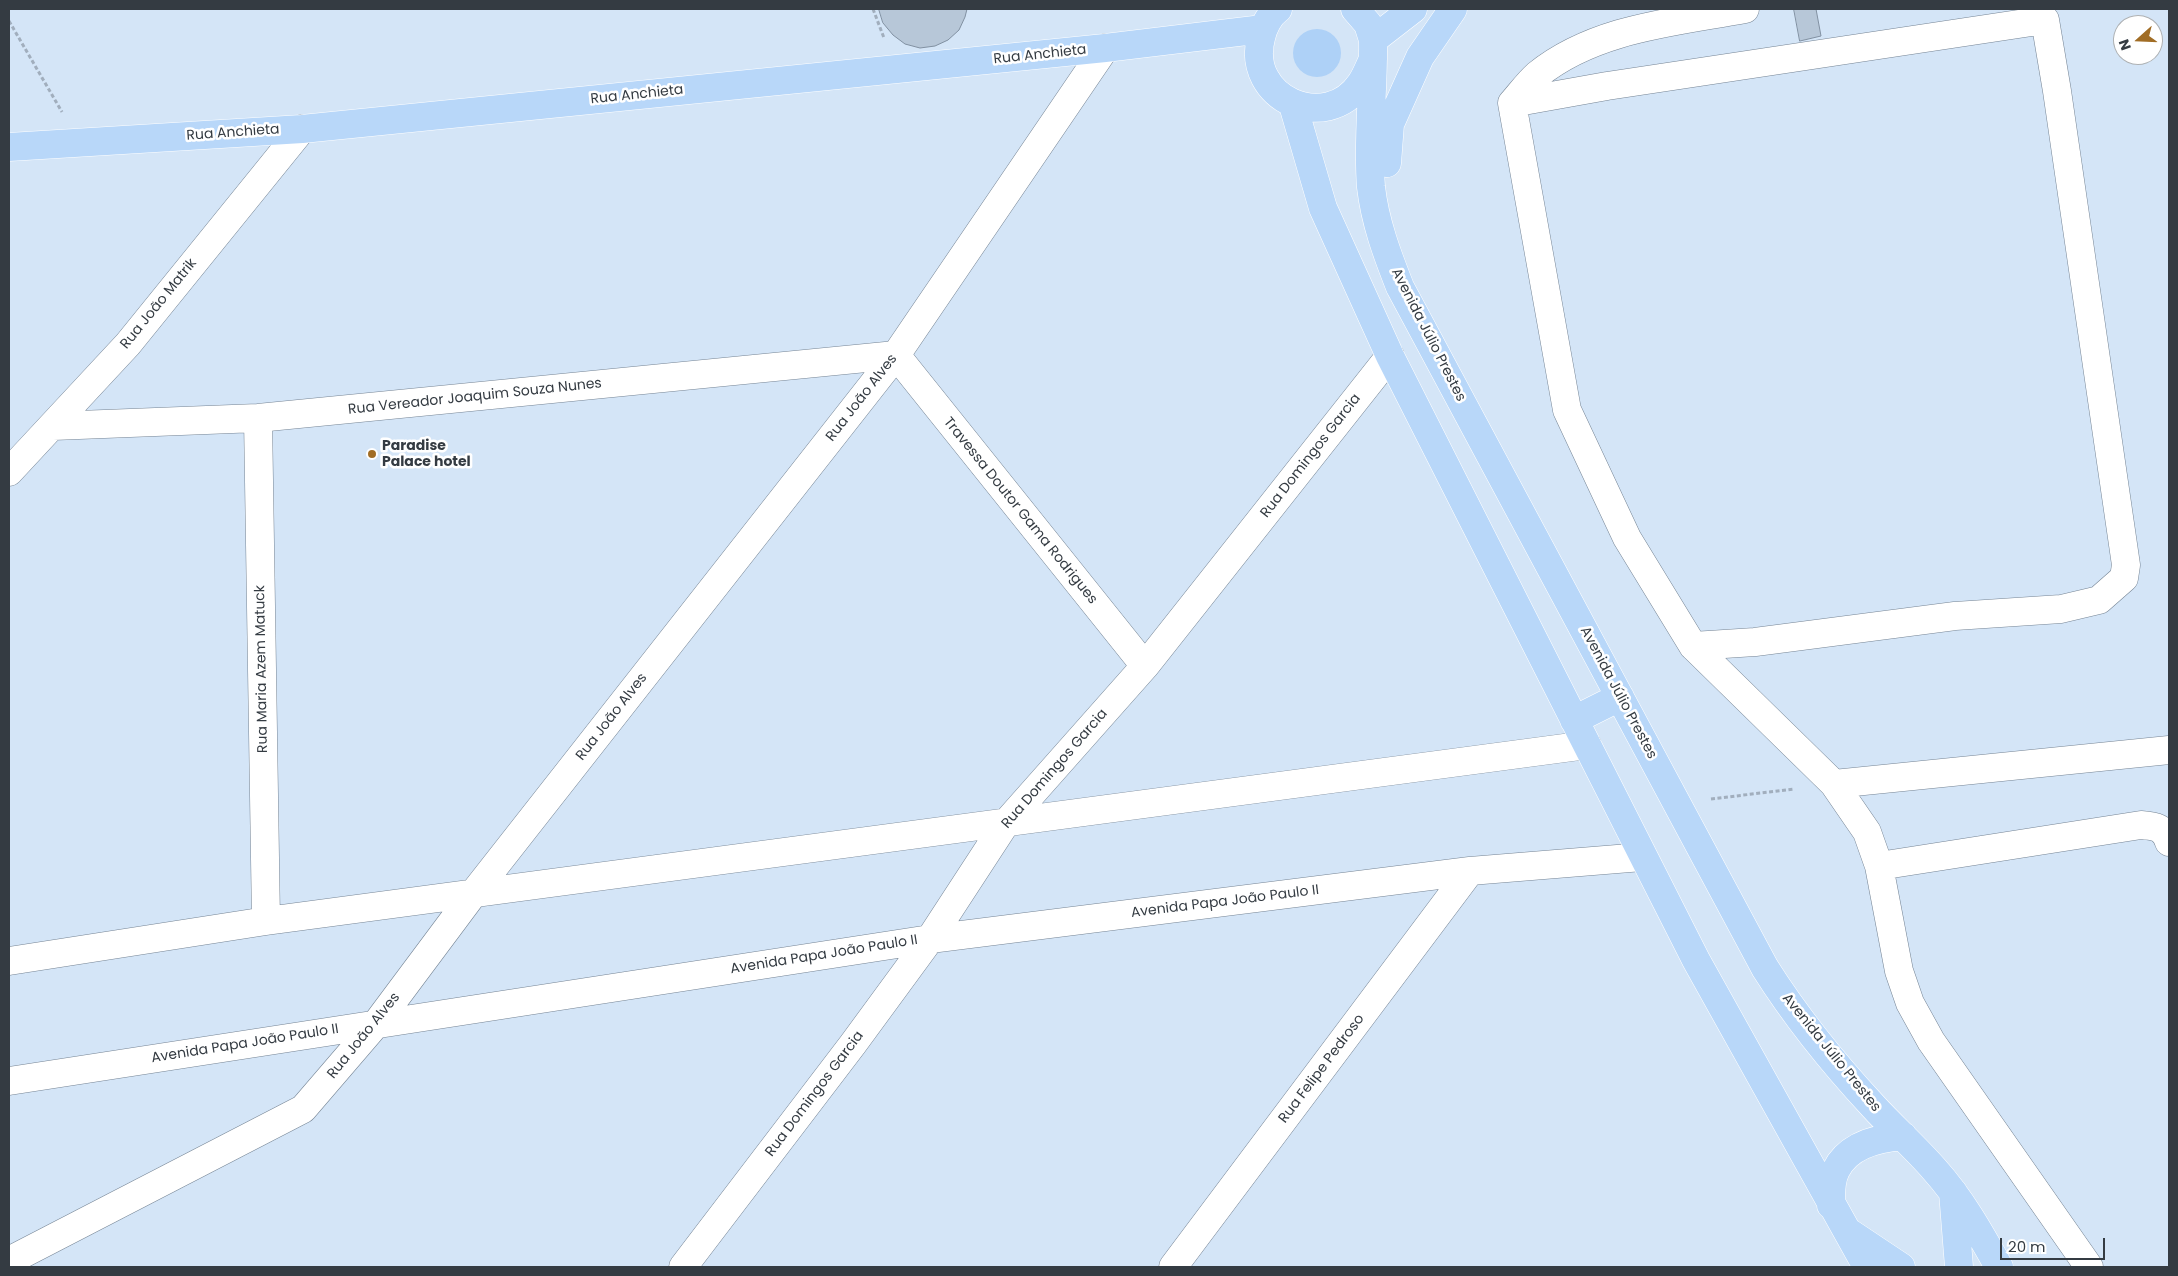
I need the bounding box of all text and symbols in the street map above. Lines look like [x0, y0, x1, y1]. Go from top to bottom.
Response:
north arrow [2113, 15, 2163, 65]
text: N [2114, 36, 2136, 53]
street label: Rua Anchieta [993, 42, 1087, 68]
street label: Rua Anchieta [590, 82, 684, 108]
street label: Rua Anchieta [186, 121, 280, 145]
street label: Rua João Matrik [117, 255, 201, 353]
street label: Avenida Júlio Prestes [1387, 266, 1469, 404]
street label: Rua João Alves [823, 351, 901, 445]
street label: Rua Vereador Joaquim Souza Nunes [347, 375, 603, 419]
street label: Rua Domingos Garcia [1257, 391, 1365, 521]
street label: Travessa Doutor Gama Rodrigues [939, 414, 1101, 608]
place label: Paradise Palace hotel [382, 438, 471, 471]
marker: Paradise Palace hotel [366, 448, 378, 460]
street label: Rua Maria Azem Matuck [252, 585, 272, 753]
street label: Avenida Júlio Prestes [1576, 624, 1660, 762]
street label: Rua João Alves [573, 670, 651, 764]
street label: Rua Domingos Garcia [999, 706, 1111, 832]
street label: Avenida Papa João Paulo II [1130, 882, 1320, 922]
street label: Avenida Papa João Paulo II [729, 932, 919, 978]
street label: Rua João Alves [324, 990, 404, 1082]
street label: Avenida Júlio Prestes [1778, 990, 1884, 1116]
street label: Rua Felipe Pedroso [1276, 1011, 1368, 1127]
street label: Avenida Papa João Paulo II [150, 1021, 340, 1067]
street label: Rua Domingos Garcia [762, 1028, 868, 1160]
scale bar [2003, 1228, 2108, 1260]
text: 20 m [2008, 1236, 2046, 1257]

